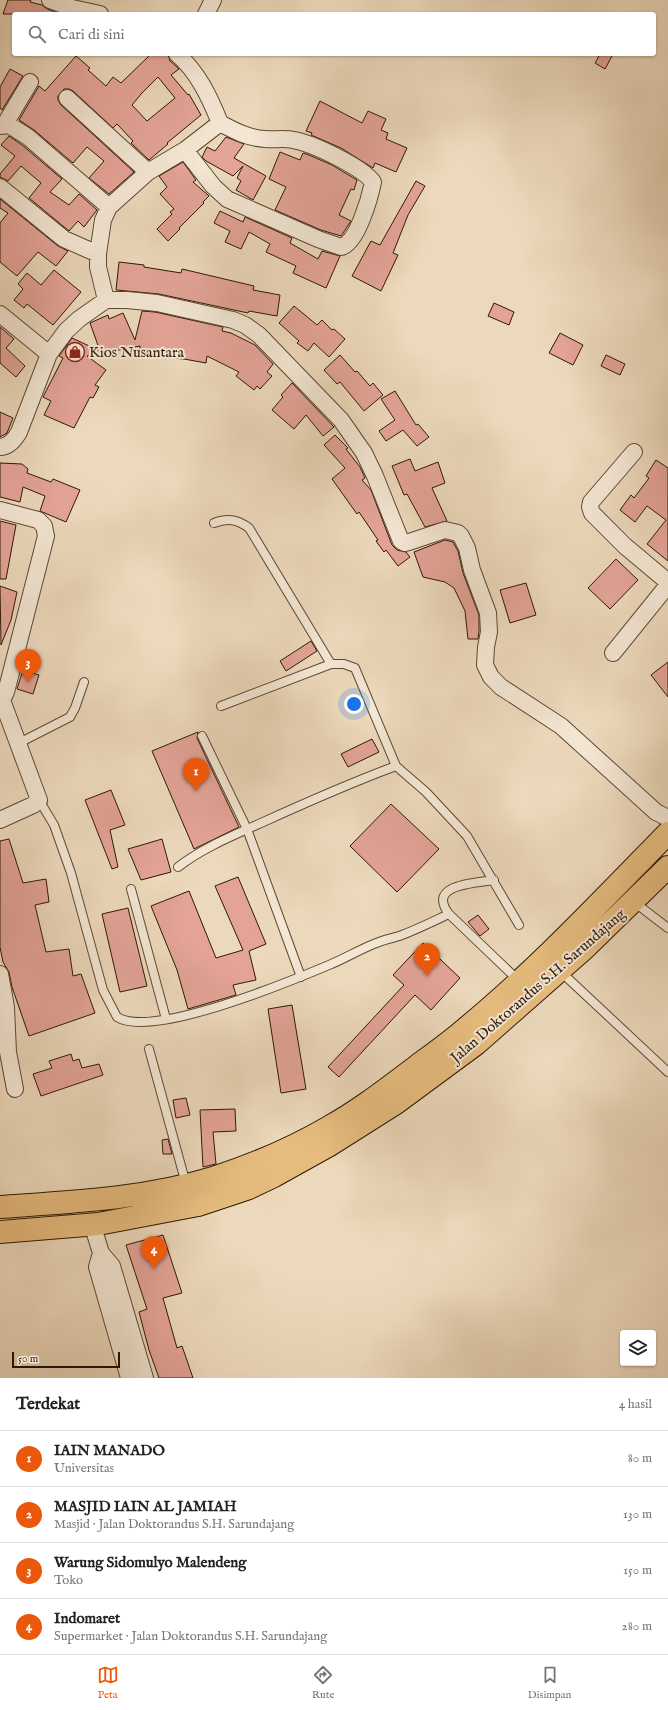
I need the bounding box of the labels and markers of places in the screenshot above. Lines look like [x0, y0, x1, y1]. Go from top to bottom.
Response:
shop icon: Kios Nusantara [64, 341, 86, 363]
place label: Kios Nusantara [89, 343, 185, 362]
pin: 3 [15, 649, 41, 682]
pin: 1 [183, 758, 209, 791]
pin: 2 [414, 943, 440, 976]
pin: 4 [141, 1236, 167, 1269]

